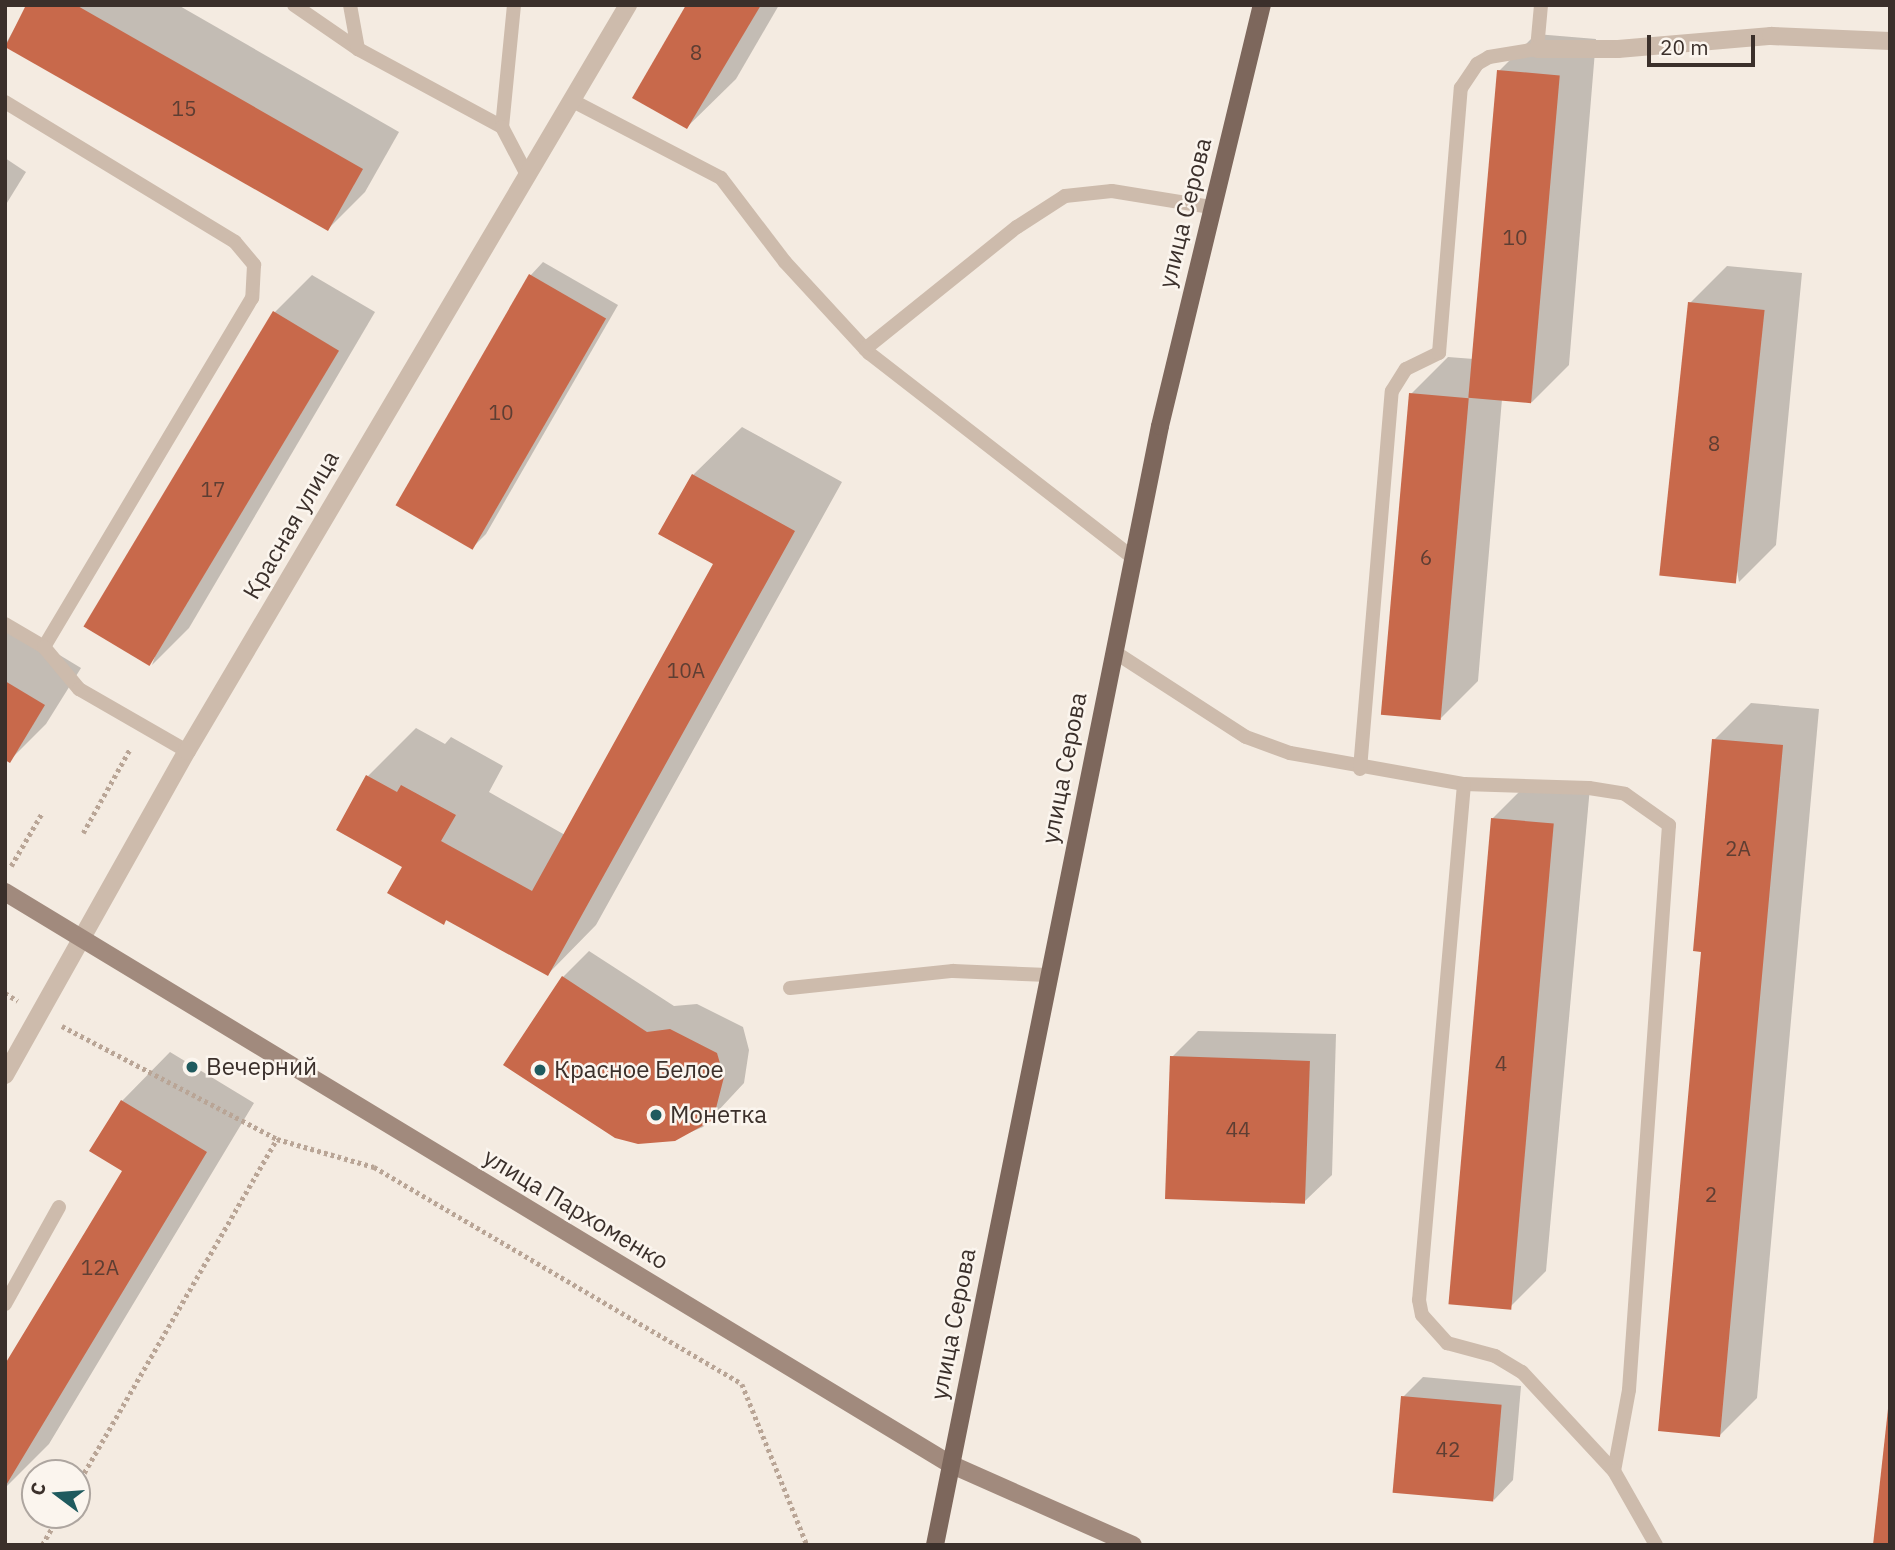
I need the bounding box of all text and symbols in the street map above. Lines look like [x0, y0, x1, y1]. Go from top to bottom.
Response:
scale bar [1650, 21, 1758, 65]
text: 20 m [1660, 33, 1709, 61]
house number: 8 [690, 39, 702, 65]
house number: 15 [171, 95, 197, 121]
street label: улица Серова [1152, 135, 1218, 291]
house number: 10 [1502, 224, 1528, 250]
house number: 10 [488, 399, 514, 425]
house number: 8 [1708, 430, 1720, 456]
street label: Красная улица [237, 446, 345, 604]
house number: 17 [200, 476, 226, 502]
house number: 6 [1420, 544, 1432, 570]
house number: 10А [667, 657, 705, 683]
street label: улица Серова [1035, 690, 1093, 846]
house number: 2А [1725, 835, 1751, 861]
house number: 4 [1495, 1050, 1507, 1076]
place label: Вечерний [206, 1053, 317, 1081]
place label: Красное Белое [554, 1056, 724, 1084]
marker: Вечерний [184, 1059, 200, 1075]
marker: Красное Белое [532, 1062, 548, 1078]
place label: Монетка [670, 1101, 767, 1129]
marker: Монетка [648, 1107, 664, 1123]
house number: 44 [1225, 1116, 1251, 1142]
street label: улица Пархоменко [478, 1142, 674, 1276]
house number: 2 [1705, 1181, 1717, 1207]
street label: улица Серова [924, 1246, 982, 1402]
house number: 12А [81, 1254, 119, 1280]
house number: 42 [1435, 1436, 1461, 1462]
north arrow [21, 1459, 91, 1529]
text: С [24, 1480, 51, 1498]

